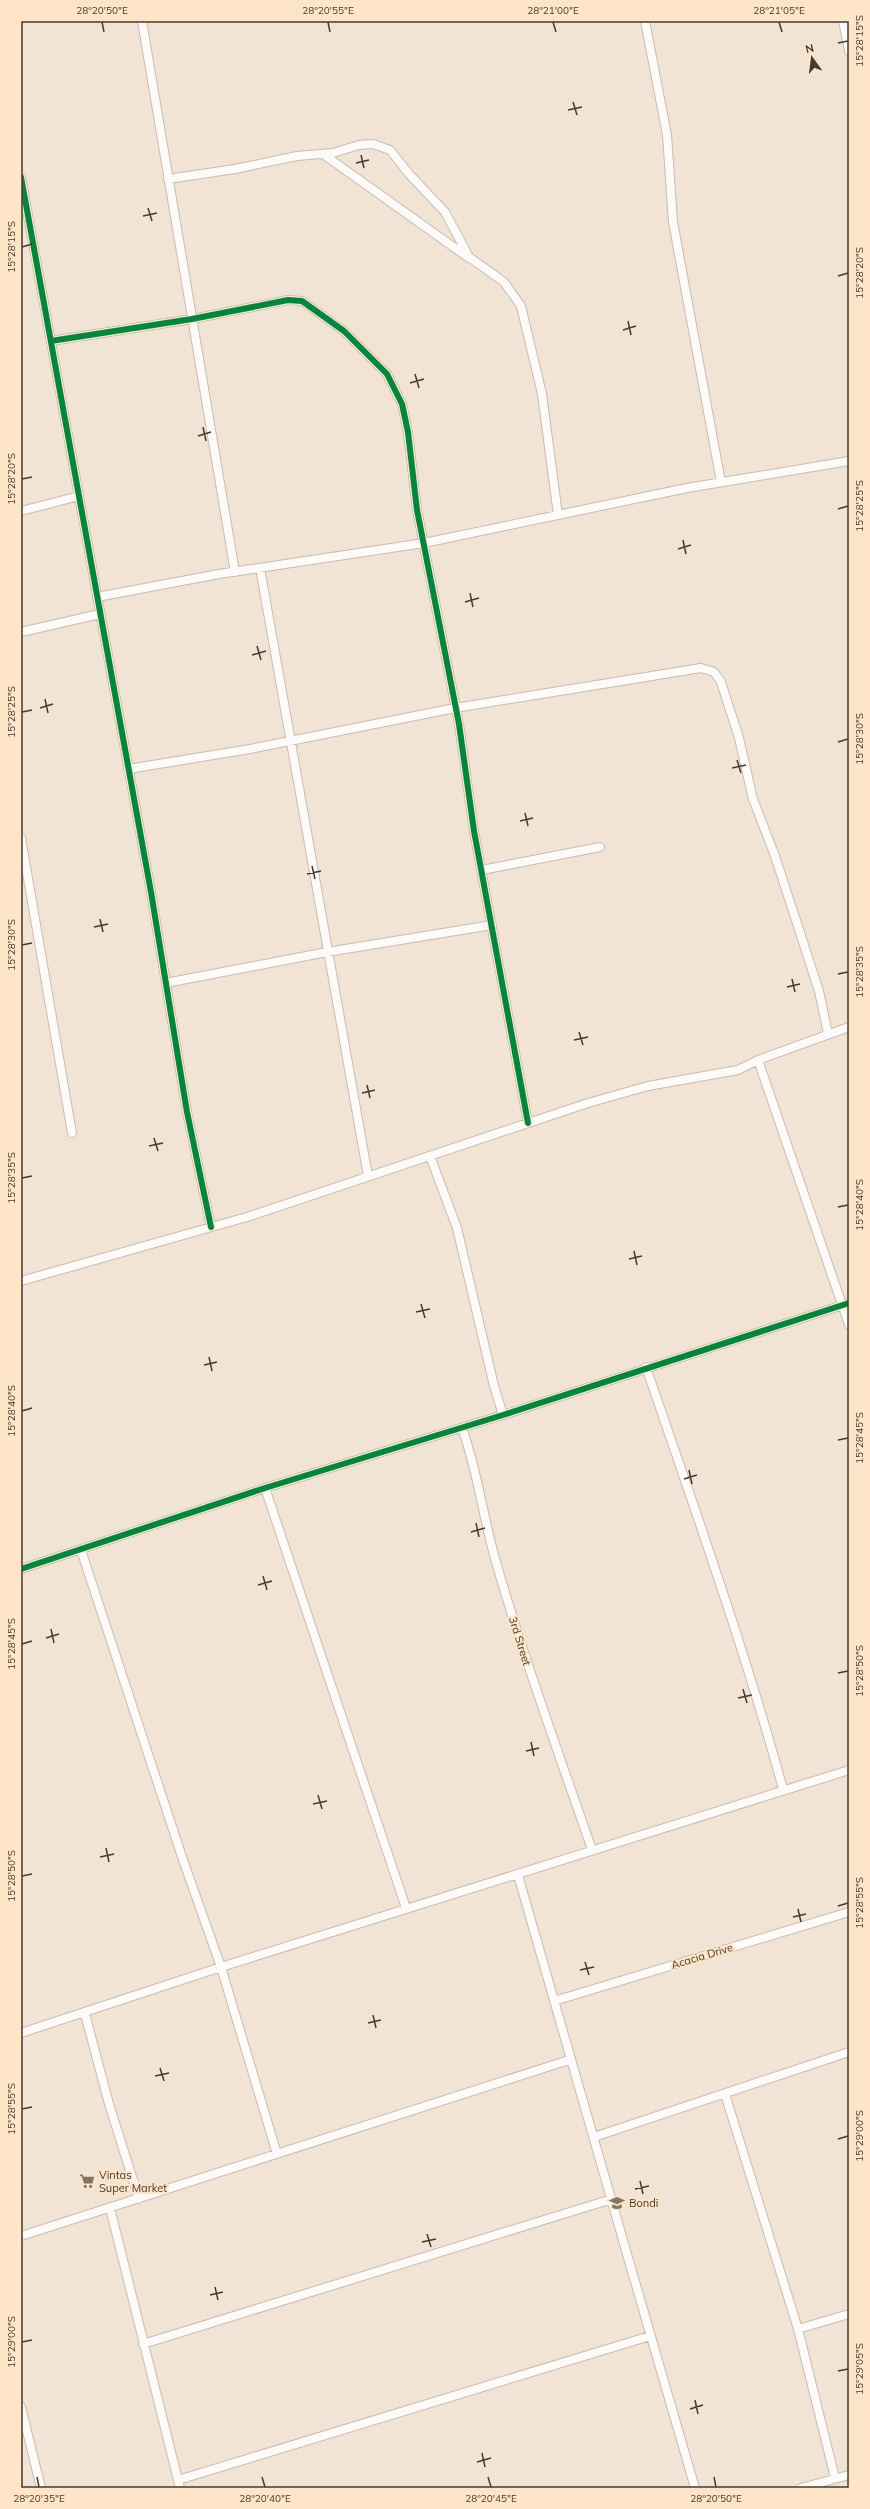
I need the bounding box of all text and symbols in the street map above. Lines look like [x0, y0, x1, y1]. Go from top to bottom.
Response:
text: 28°20'50"E [76, 4, 128, 17]
text: 28°20'55"E [302, 4, 354, 17]
text: 28°21'00"E [527, 4, 579, 17]
text: 28°21'05"E [753, 4, 805, 17]
text: 15°28'15"S [853, 15, 866, 67]
north arrow [792, 38, 832, 78]
text: N [804, 40, 815, 56]
text: 15°28'15"S [5, 221, 18, 273]
text: 15°28'20"S [853, 247, 866, 299]
text: 15°28'20"S [5, 453, 18, 505]
text: 15°28'25"S [853, 480, 866, 532]
text: 15°28'25"S [5, 686, 18, 738]
text: 15°28'30"S [853, 713, 866, 765]
text: 15°28'30"S [5, 919, 18, 971]
text: 15°28'35"S [853, 946, 866, 998]
text: 15°28'35"S [5, 1152, 18, 1204]
text: 15°28'40"S [853, 1179, 866, 1231]
text: 15°28'40"S [5, 1385, 18, 1437]
text: 15°28'45"S [853, 1412, 866, 1464]
street label: 3rd Street [506, 1615, 534, 1667]
text: 15°28'45"S [5, 1618, 18, 1670]
text: 15°28'50"S [853, 1645, 866, 1697]
text: 15°28'50"S [5, 1850, 18, 1902]
text: 15°28'55"S [853, 1877, 866, 1929]
street label: Acacia Drive [669, 1940, 735, 1972]
text: 15°28'55"S [5, 2083, 18, 2135]
text: 15°29'00"S [853, 2110, 866, 2162]
place label: Vintas Super Market [99, 2168, 167, 2195]
supermarket icon: Vintas Super Market [78, 2172, 96, 2190]
school or university icon: Bondi [608, 2194, 626, 2212]
place label: Bondi [629, 2196, 658, 2210]
text: 15°29'00"S [5, 2316, 18, 2368]
text: 15°29'05"S [853, 2343, 866, 2395]
text: 28°20'35"E [13, 2492, 65, 2505]
text: 28°20'40"E [239, 2492, 291, 2505]
text: 28°20'45"E [465, 2492, 517, 2505]
text: 28°20'50"E [690, 2492, 742, 2505]

